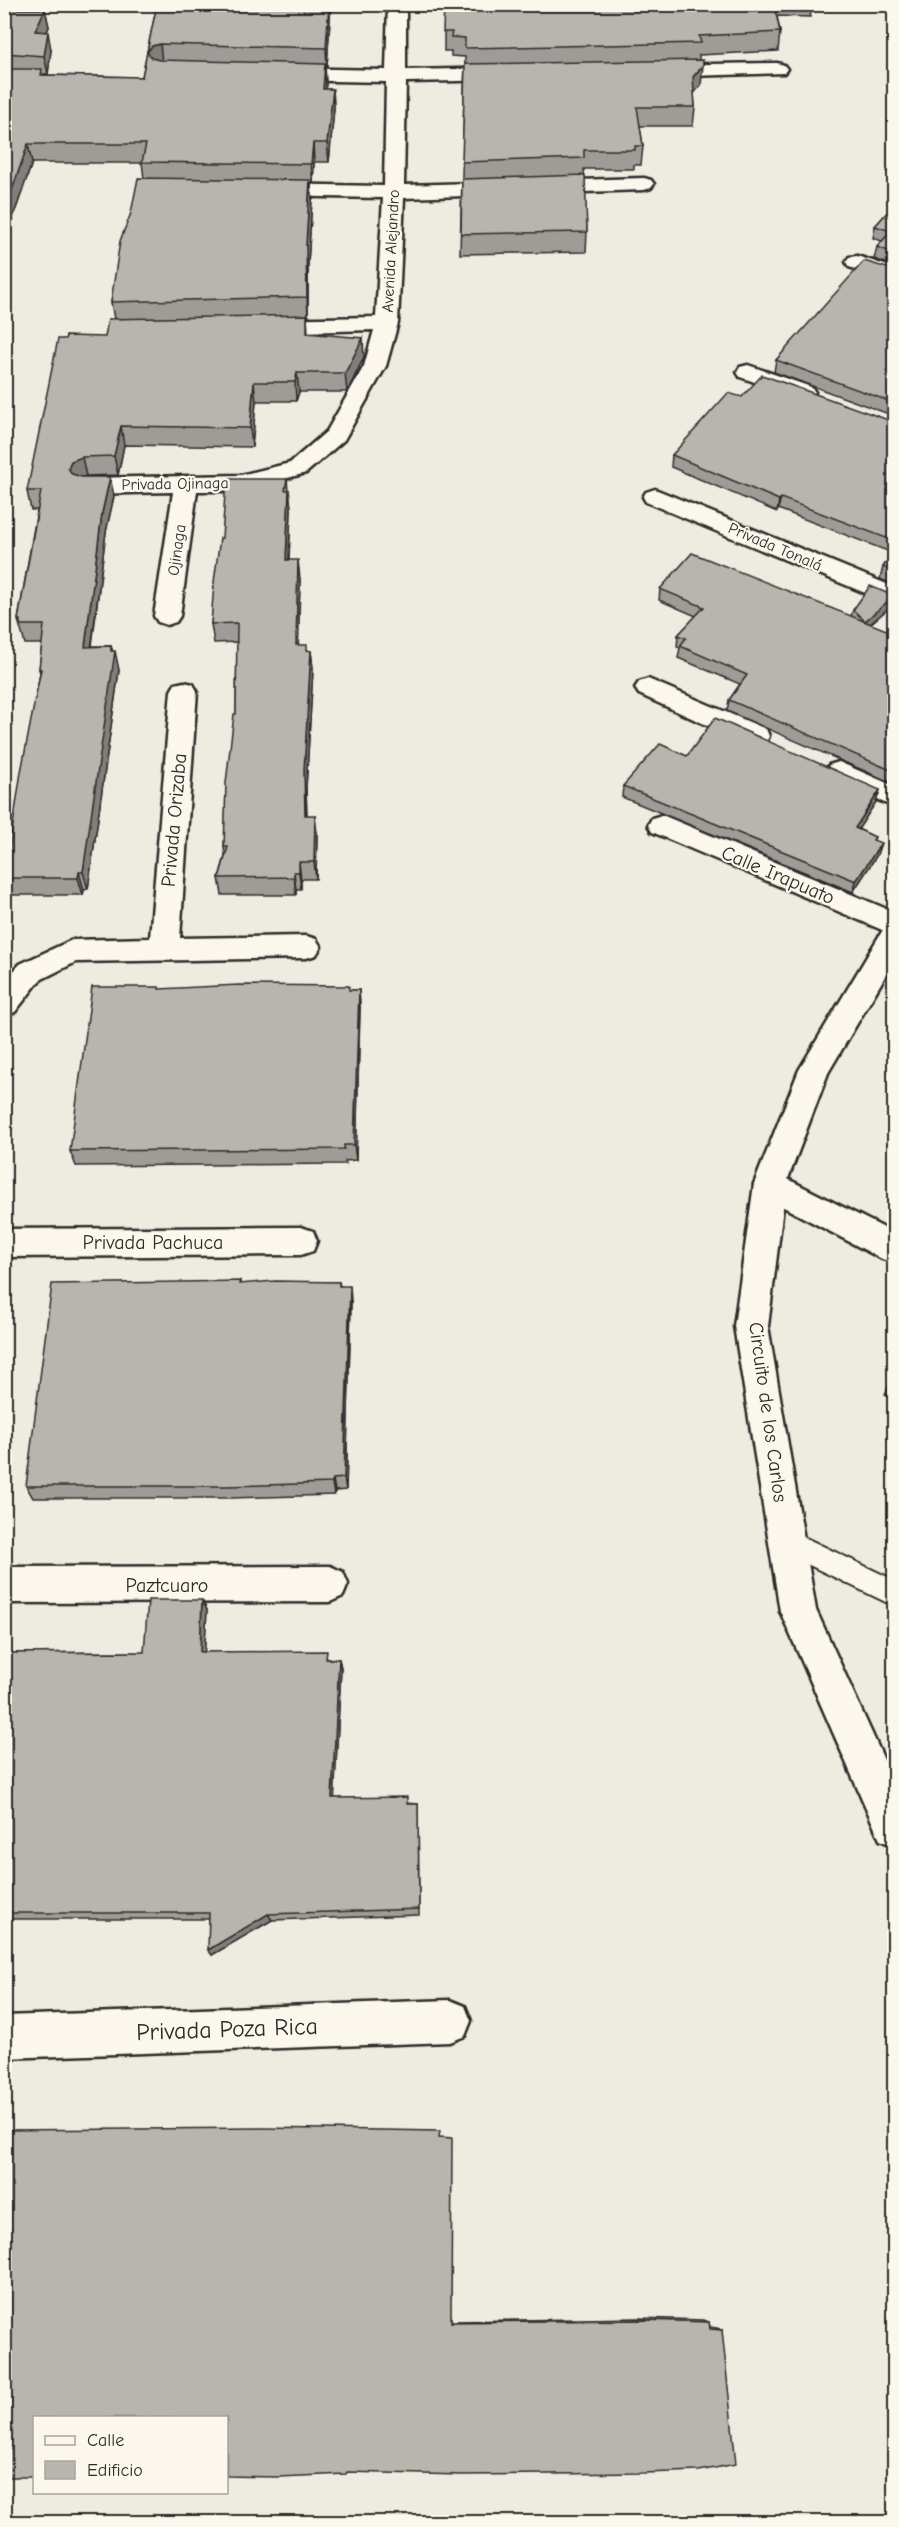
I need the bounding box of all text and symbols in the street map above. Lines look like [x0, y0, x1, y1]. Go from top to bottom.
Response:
street label: Avenida Alejandro [379, 189, 403, 313]
street label: Privada Ojinaga [121, 474, 229, 494]
street label: Privada Tonalá [726, 519, 824, 575]
street label: Ojinaga [165, 523, 189, 577]
street label: Privada Orizaba [157, 752, 191, 888]
street label: Calle Irapuato [718, 841, 838, 909]
street label: Privada Pachuca [83, 1231, 223, 1254]
street label: Circuito de los Carlos [744, 1320, 792, 1504]
street label: Paztcuaro [126, 1574, 208, 1597]
street label: Privada Poza Rica [136, 2012, 318, 2046]
legend [33, 2416, 228, 2494]
text: Calle [87, 2430, 124, 2451]
text: Edificio [87, 2460, 143, 2481]

